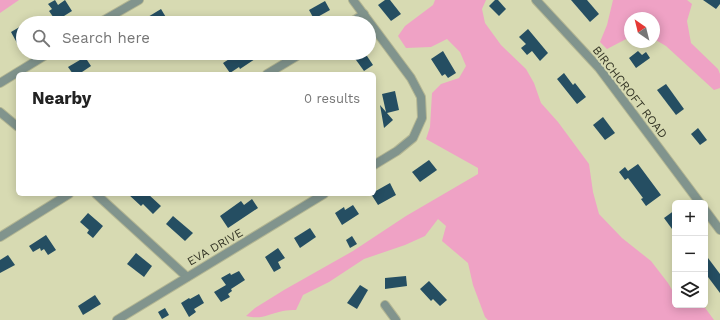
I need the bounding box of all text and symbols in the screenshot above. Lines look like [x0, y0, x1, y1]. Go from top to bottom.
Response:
north arrow [624, 12, 660, 48]
search box [16, 16, 376, 60]
icon: search [30, 27, 52, 49]
text: Search here [62, 29, 150, 47]
street label: BIRCHCROFT ROAD [590, 43, 670, 141]
text: Nearby [32, 88, 91, 108]
text: 0 results [304, 91, 360, 106]
map controls [672, 200, 708, 308]
button: + [672, 200, 708, 236]
street label: EVA DRIVE [185, 225, 246, 269]
button: − [672, 236, 708, 272]
button: layers [672, 272, 708, 308]

